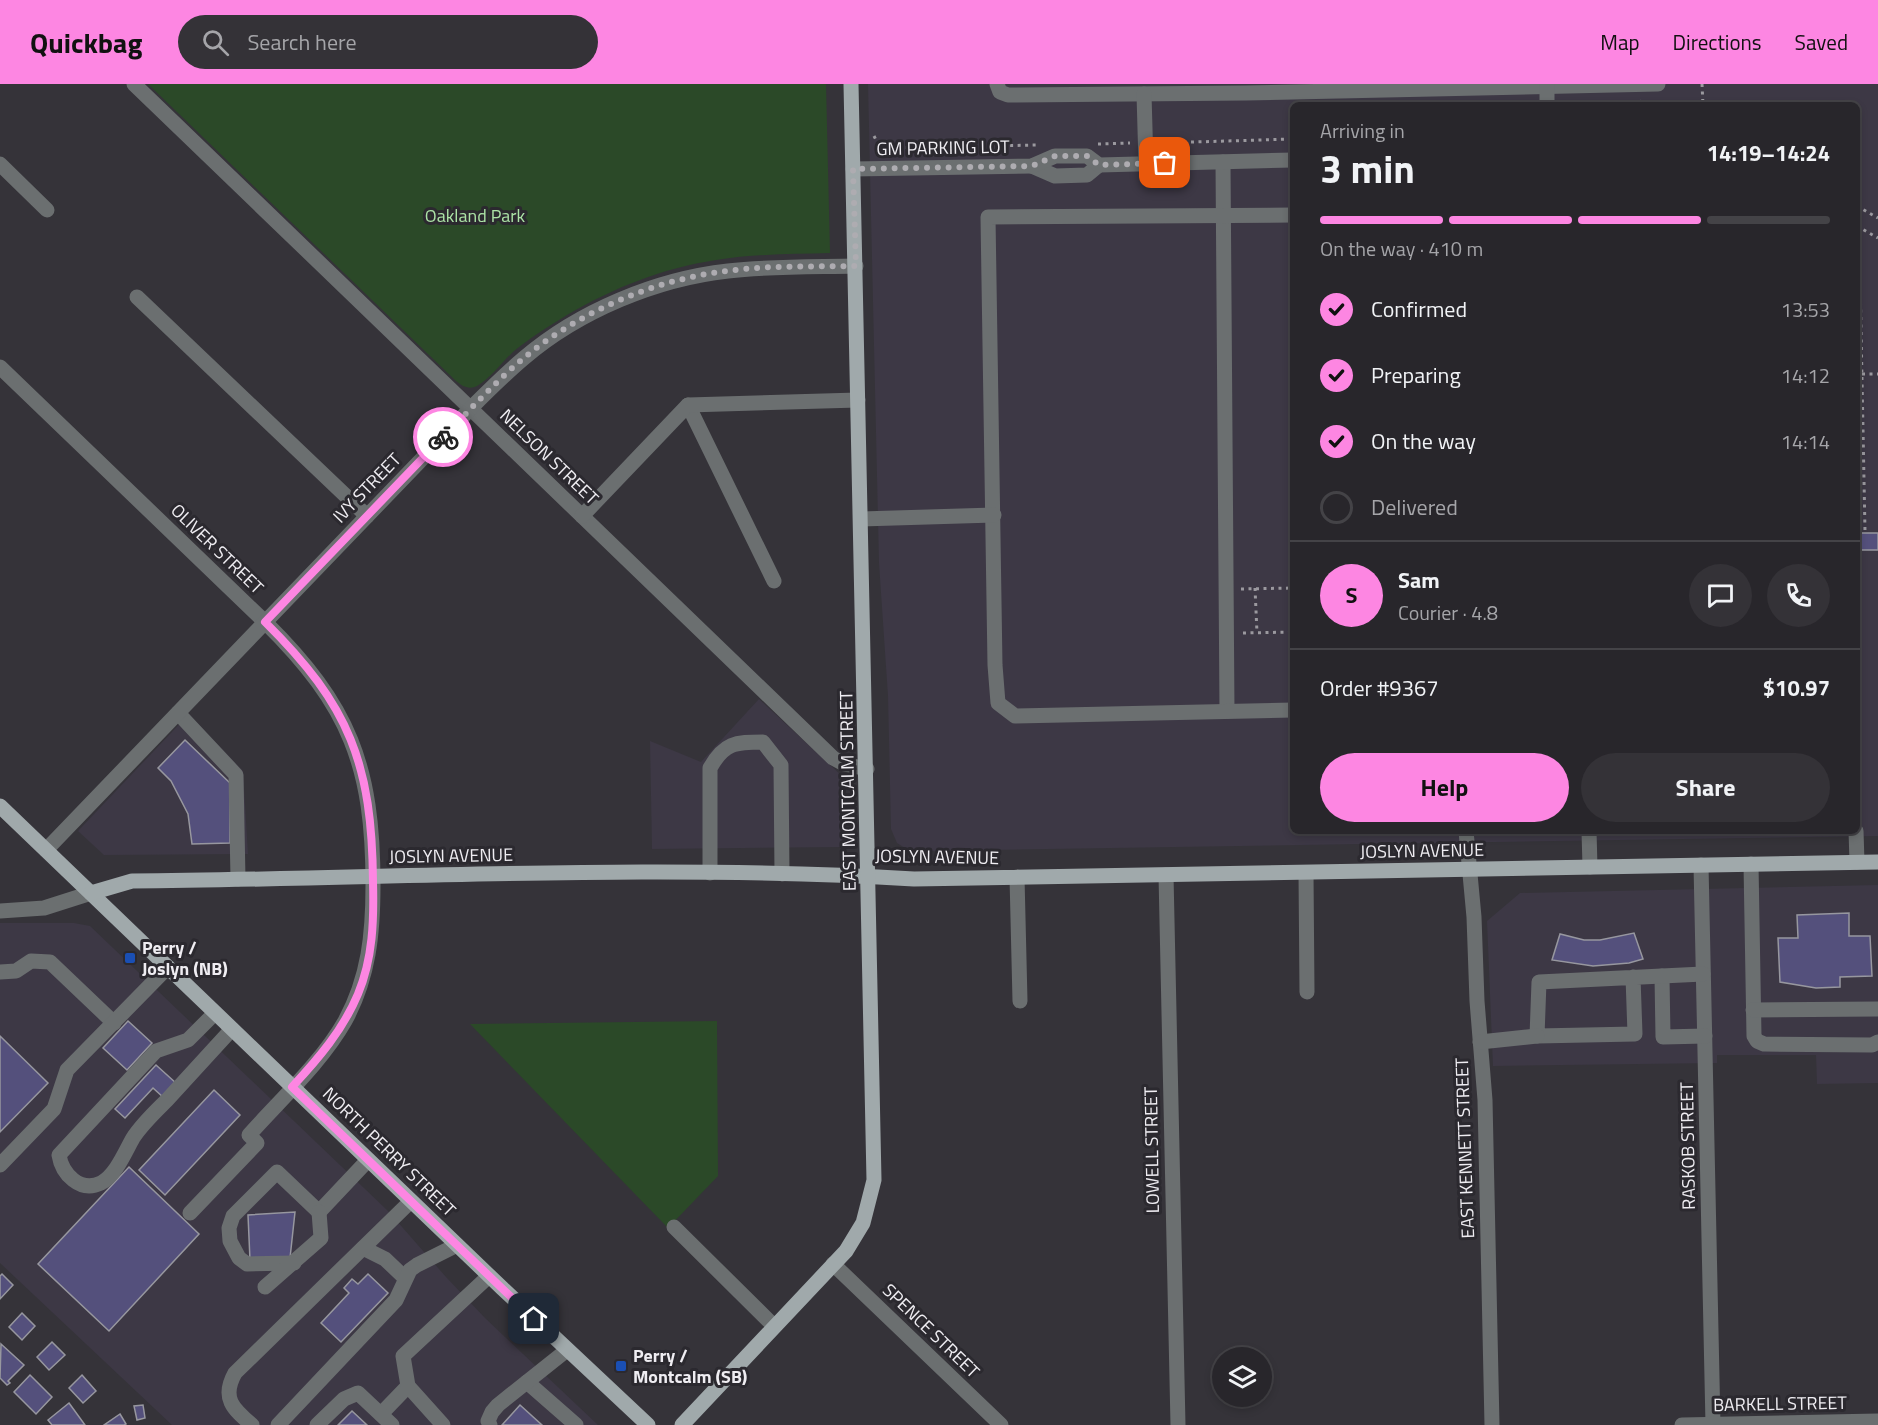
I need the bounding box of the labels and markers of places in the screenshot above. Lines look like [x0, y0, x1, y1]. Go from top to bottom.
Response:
pin [1139, 137, 1190, 188]
place label: Perry / Joslyn (NB) [142, 934, 228, 982]
marker: Perry / Joslyn (NB) [123, 951, 137, 965]
pin [508, 1293, 559, 1344]
place label: Perry / Montcalm (SB) [633, 1342, 747, 1390]
marker: Perry / Montcalm (SB) [614, 1359, 628, 1373]

